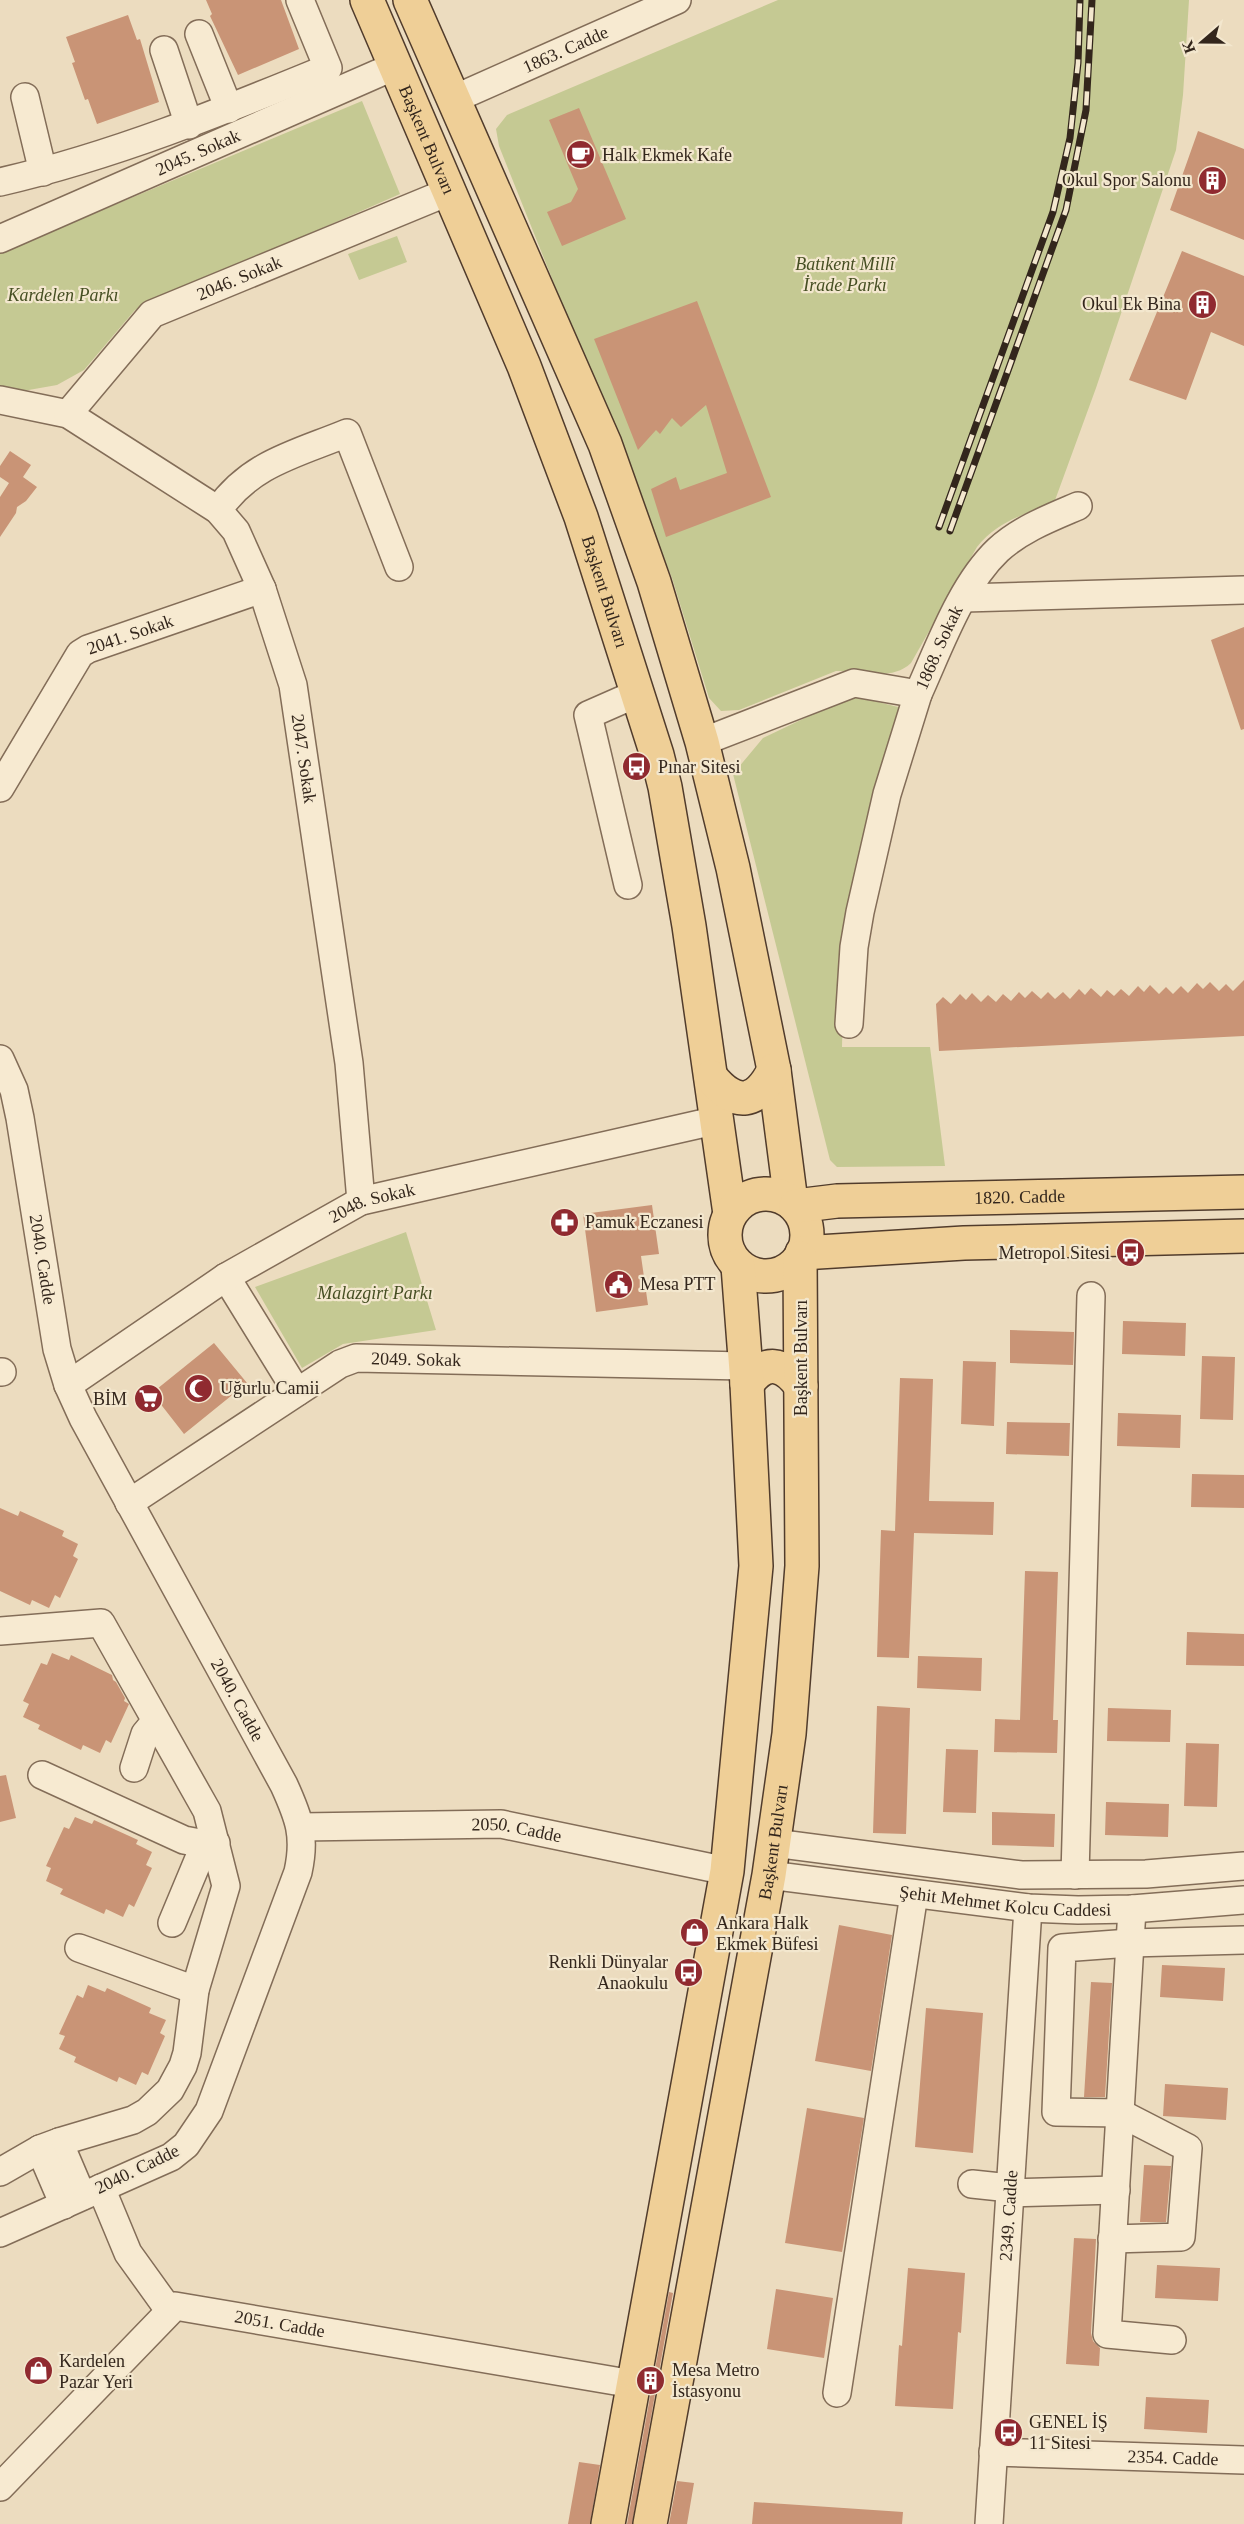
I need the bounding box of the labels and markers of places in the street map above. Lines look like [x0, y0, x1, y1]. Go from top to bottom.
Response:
cafe icon: Halk Ekmek Kafe [565, 139, 597, 171]
place label: Halk Ekmek Kafe [602, 145, 732, 165]
building icon: Okul Spor Salonu [1196, 164, 1228, 196]
place label: Okul Spor Salonu [1062, 170, 1191, 190]
building icon: Okul Ek Bina [1186, 288, 1218, 320]
place label: Okul Ek Bina [1082, 294, 1181, 314]
bus stop icon: Pınar Sitesi [621, 751, 653, 783]
place label: Pınar Sitesi [658, 757, 741, 777]
pharmacy icon: Pamuk Eczanesi [548, 1206, 580, 1238]
place label: Pamuk Eczanesi [585, 1212, 703, 1232]
bus stop icon: Metropol Sitesi [1115, 1237, 1147, 1269]
place label: Metropol Sitesi [999, 1243, 1110, 1263]
public building icon: Mesa PTT [603, 1268, 635, 1300]
place label: Mesa PTT [640, 1274, 716, 1294]
mosque icon: Uğurlu Camii [183, 1372, 215, 1404]
place label: Uğurlu Camii [220, 1378, 320, 1398]
supermarket icon: BİM [132, 1383, 164, 1415]
place label: BİM [93, 1389, 127, 1409]
place label: Ankara Halk Ekmek Büfesi [716, 1913, 818, 1954]
shop icon: Ankara Halk Ekmek Büfesi [679, 1917, 711, 1949]
place label: Renkli Dünyalar Anaokulu [549, 1952, 668, 1993]
bus stop icon: Renkli Dünyalar Anaokulu [673, 1956, 705, 1988]
place label: Kardelen Pazar Yeri [59, 2351, 133, 2392]
shop icon: Kardelen Pazar Yeri [22, 2355, 54, 2387]
place label: Mesa Metro İstasyonu [672, 2360, 759, 2401]
building icon: Mesa Metro İstasyonu [635, 2364, 667, 2396]
place label: GENEL İŞ 11 Sitesi [1029, 2412, 1108, 2453]
bus stop icon: GENEL İŞ 11 Sitesi [992, 2416, 1024, 2448]

